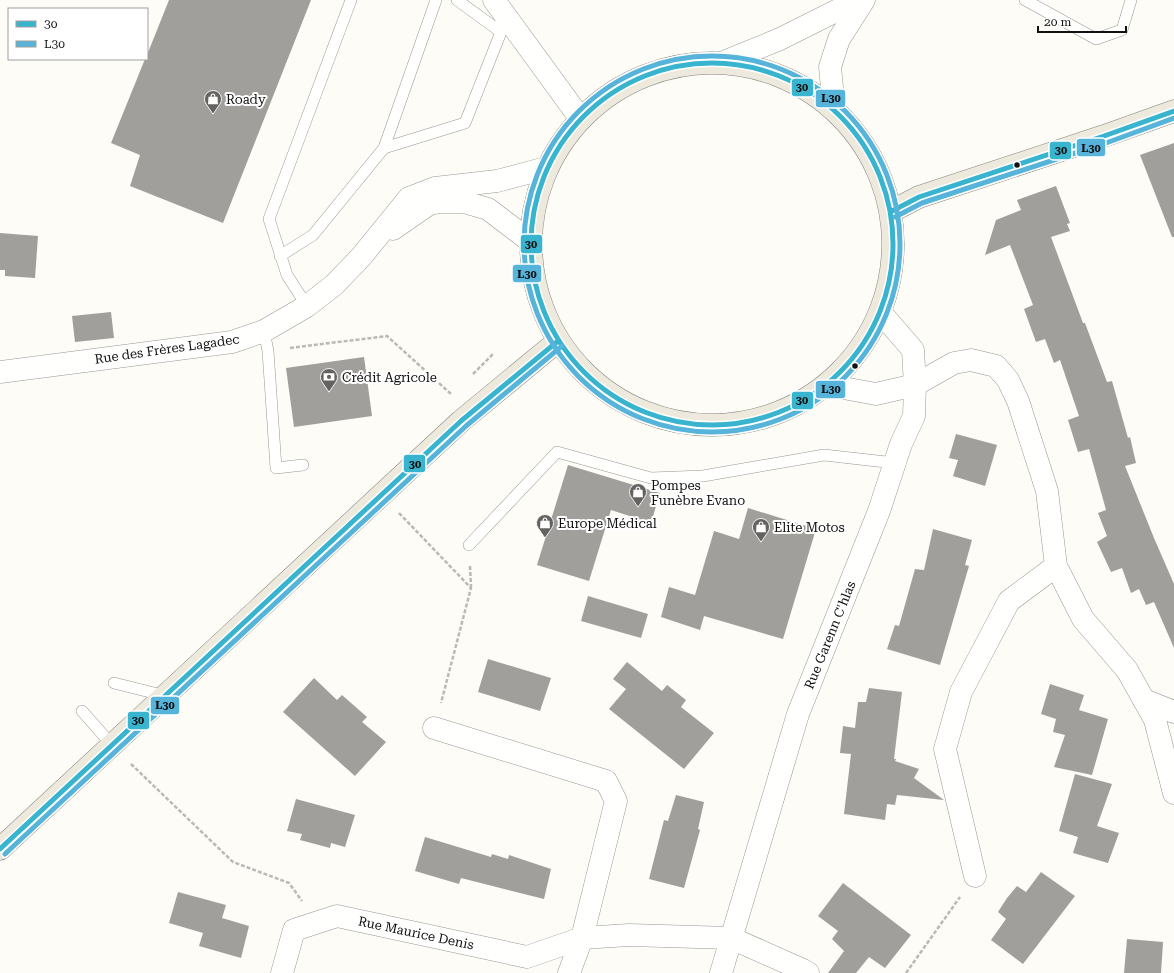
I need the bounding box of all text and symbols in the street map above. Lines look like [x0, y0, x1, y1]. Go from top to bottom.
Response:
legend [8, 8, 148, 60]
scale bar [1038, 8, 1126, 34]
text: 20 m [1044, 15, 1071, 29]
text: 30 [44, 17, 58, 31]
text: L30 [44, 37, 65, 51]
line badge: 30 [791, 78, 814, 97]
text: 30 [796, 81, 808, 94]
shop icon: Roady [203, 89, 223, 114]
line badge: L30 [815, 89, 846, 108]
place label: Roady [226, 92, 266, 107]
text: L30 [821, 92, 841, 105]
line badge: L30 [1076, 138, 1106, 157]
line badge: 30 [1049, 141, 1072, 160]
text: L30 [1081, 142, 1101, 155]
text: 30 [1055, 144, 1067, 157]
unlabelled marker [1012, 160, 1022, 170]
line badge: 30 [520, 234, 543, 254]
text: 30 [525, 238, 537, 251]
line badge: L30 [512, 264, 542, 283]
text: L30 [517, 268, 537, 281]
street label: Rue des Frères Lagadec [94, 331, 240, 367]
unlabelled marker [850, 361, 860, 371]
bank icon: Crédit Agricole [319, 367, 339, 392]
place label: Crédit Agricole [342, 370, 437, 385]
line badge: L30 [815, 380, 846, 399]
text: L30 [821, 383, 841, 396]
line badge: 30 [791, 391, 814, 410]
text: 30 [796, 394, 808, 407]
line badge: 30 [403, 454, 426, 473]
text: 30 [409, 458, 421, 471]
place label: Pompes Funèbre Evano [651, 478, 745, 508]
shop icon: Pompes Funèbre Evano [628, 482, 648, 507]
shop icon: Europe Médical [535, 513, 555, 538]
place label: Europe Médical [558, 516, 657, 531]
shop icon: Elite Motos [751, 517, 771, 542]
place label: Elite Motos [774, 520, 845, 535]
street label: Rue Garenn C'hlas [801, 579, 859, 691]
line badge: L30 [150, 696, 180, 715]
text: L30 [155, 699, 175, 712]
line badge: 30 [127, 711, 150, 730]
text: 30 [132, 714, 144, 727]
street label: Rue Maurice Denis [357, 913, 475, 953]

